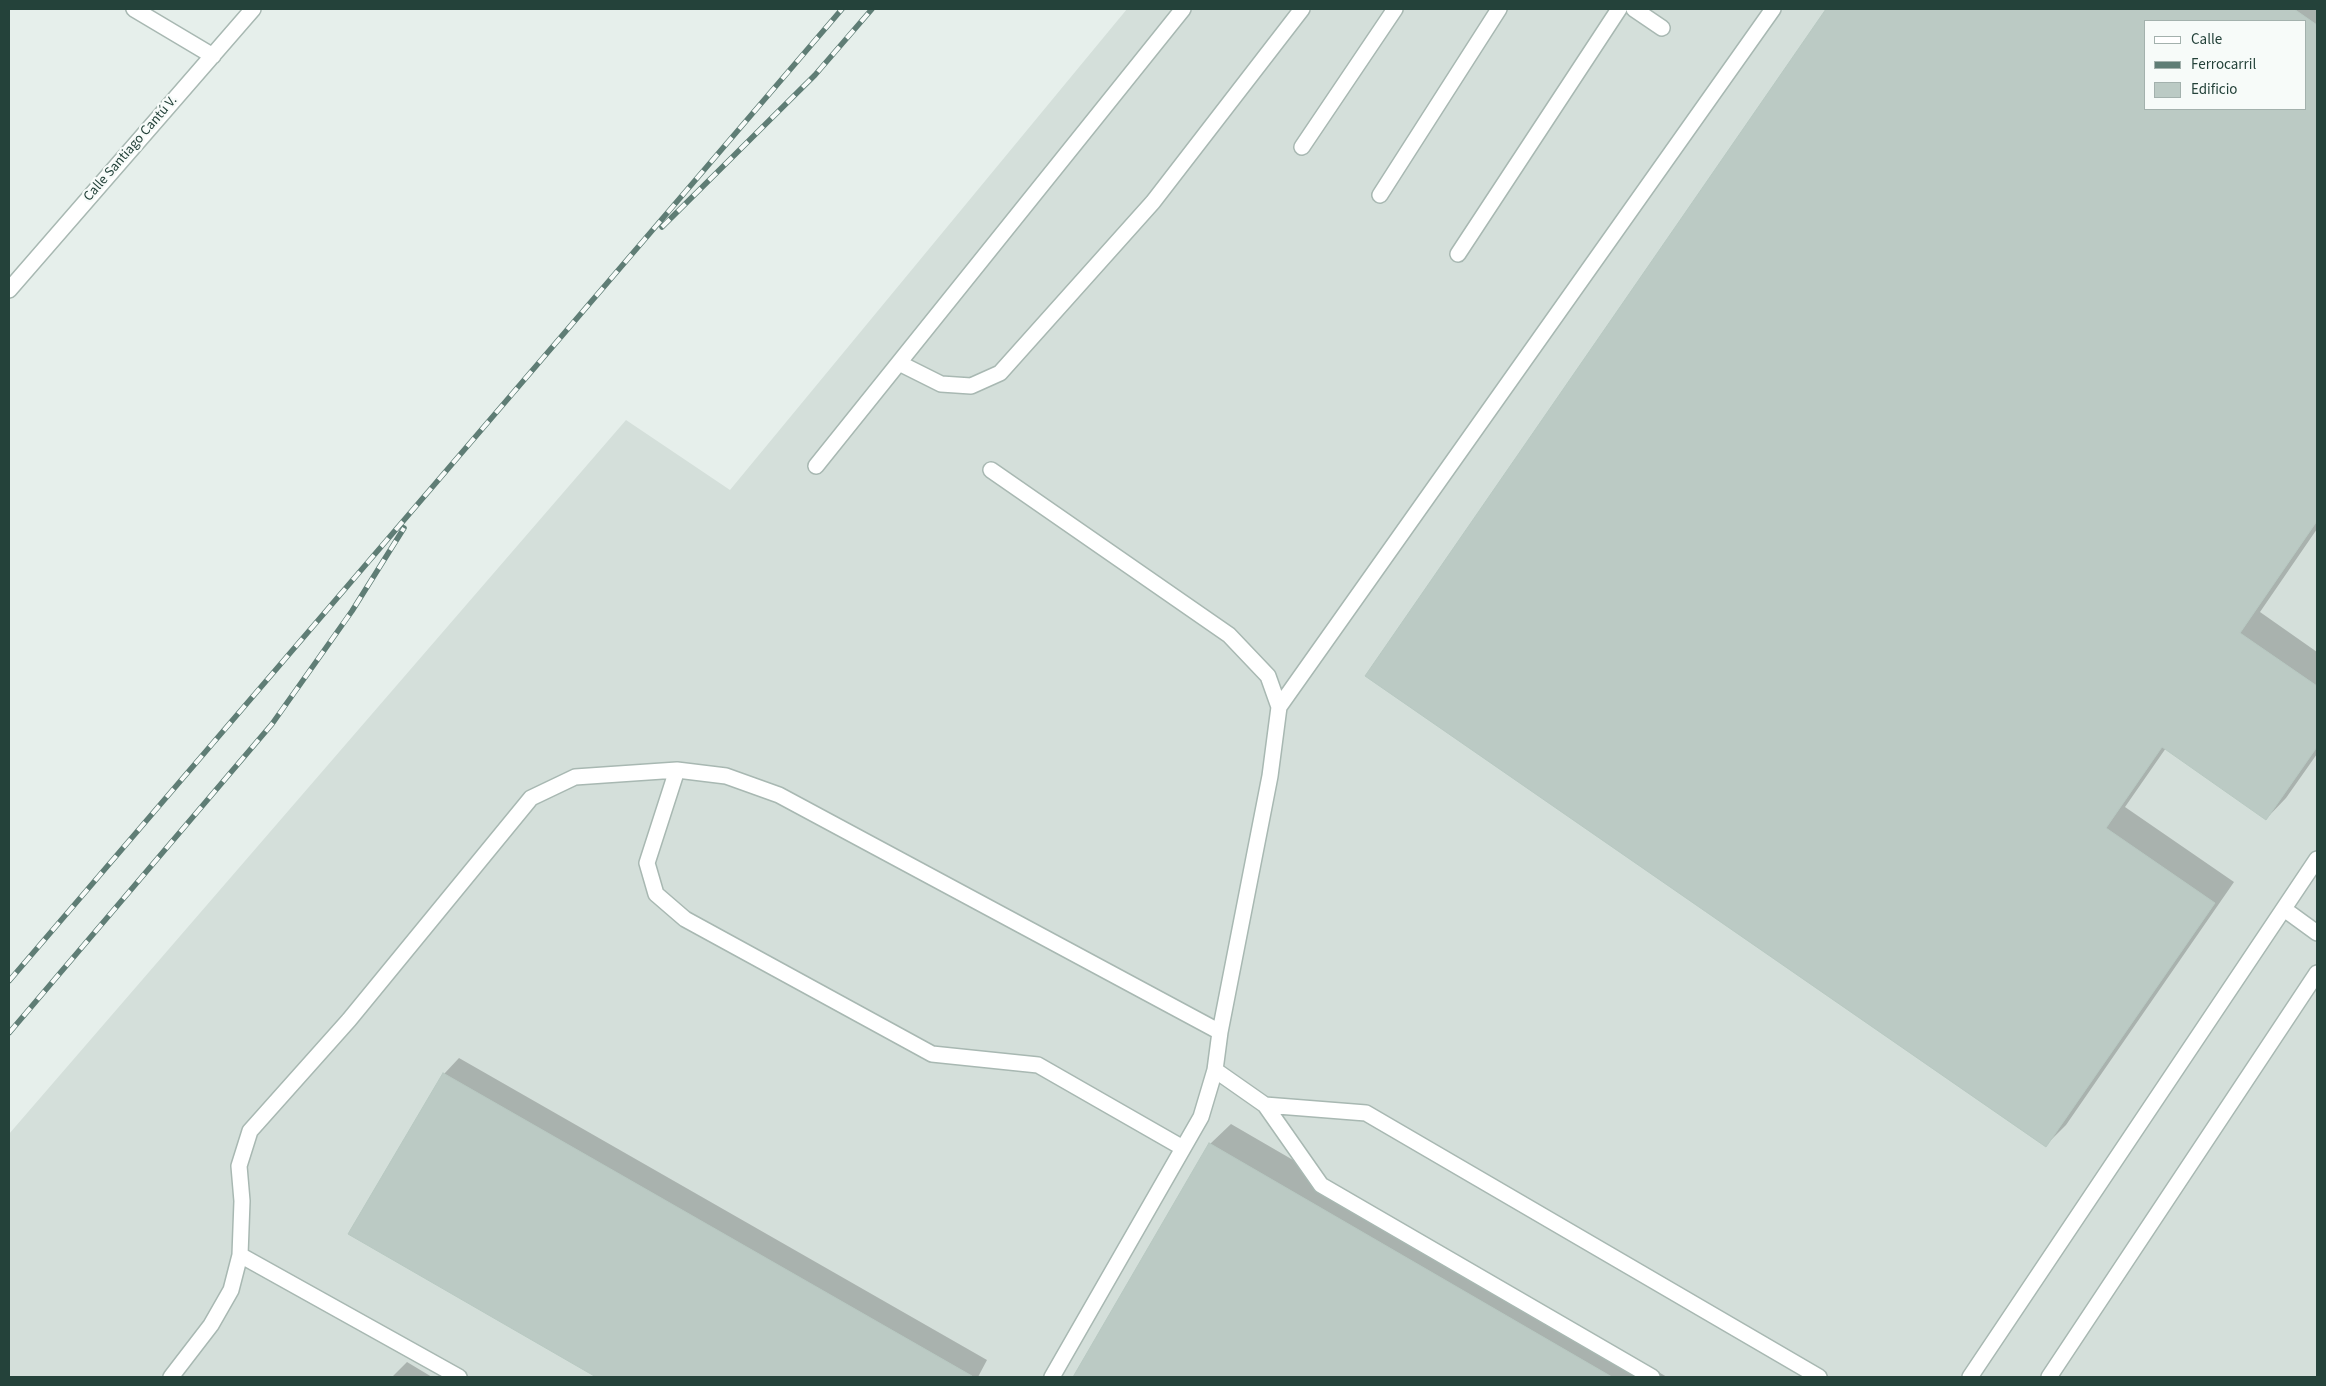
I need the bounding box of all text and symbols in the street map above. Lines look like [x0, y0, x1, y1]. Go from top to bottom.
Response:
legend [2144, 20, 2306, 110]
text: Calle [2191, 29, 2222, 50]
text: Ferrocarril [2191, 54, 2256, 75]
text: Edificio [2191, 79, 2238, 100]
street label: Calle Santiago Cantú V. [81, 93, 181, 205]

